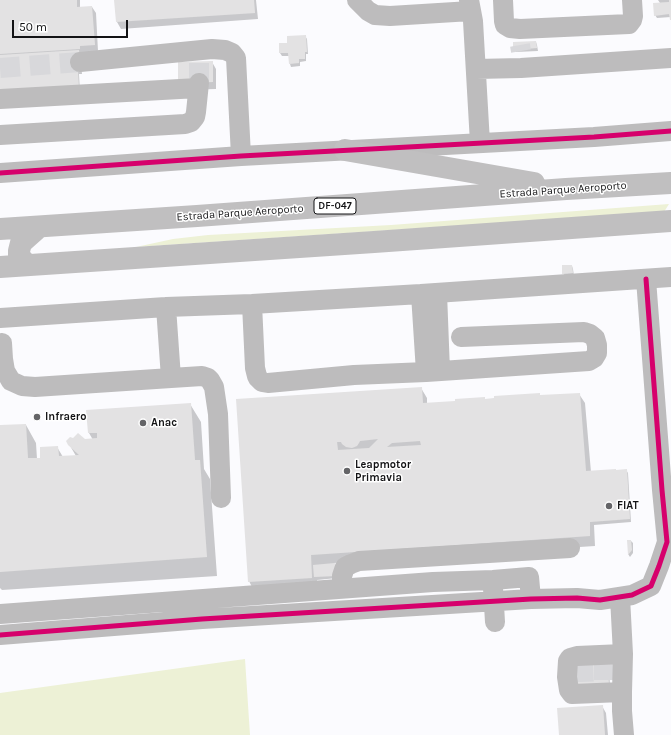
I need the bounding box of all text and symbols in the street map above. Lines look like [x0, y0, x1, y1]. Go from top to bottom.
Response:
scale bar [14, 12, 130, 38]
text: 50 m [19, 20, 47, 34]
street label: Estrada Parque Aeroporto [499, 179, 627, 201]
road number: DF-047 [314, 198, 356, 214]
street label: Estrada Parque Aeroporto [176, 202, 304, 224]
place label: Infraero [45, 410, 86, 424]
marker: Infraero [32, 412, 42, 422]
place label: Anac [151, 416, 177, 430]
marker: Anac [138, 418, 148, 428]
place label: Leapmotor Primavia [355, 458, 411, 484]
marker: Leapmotor Primavia [342, 466, 352, 476]
place label: FIAT [617, 499, 639, 513]
marker: FIAT [604, 501, 614, 511]

